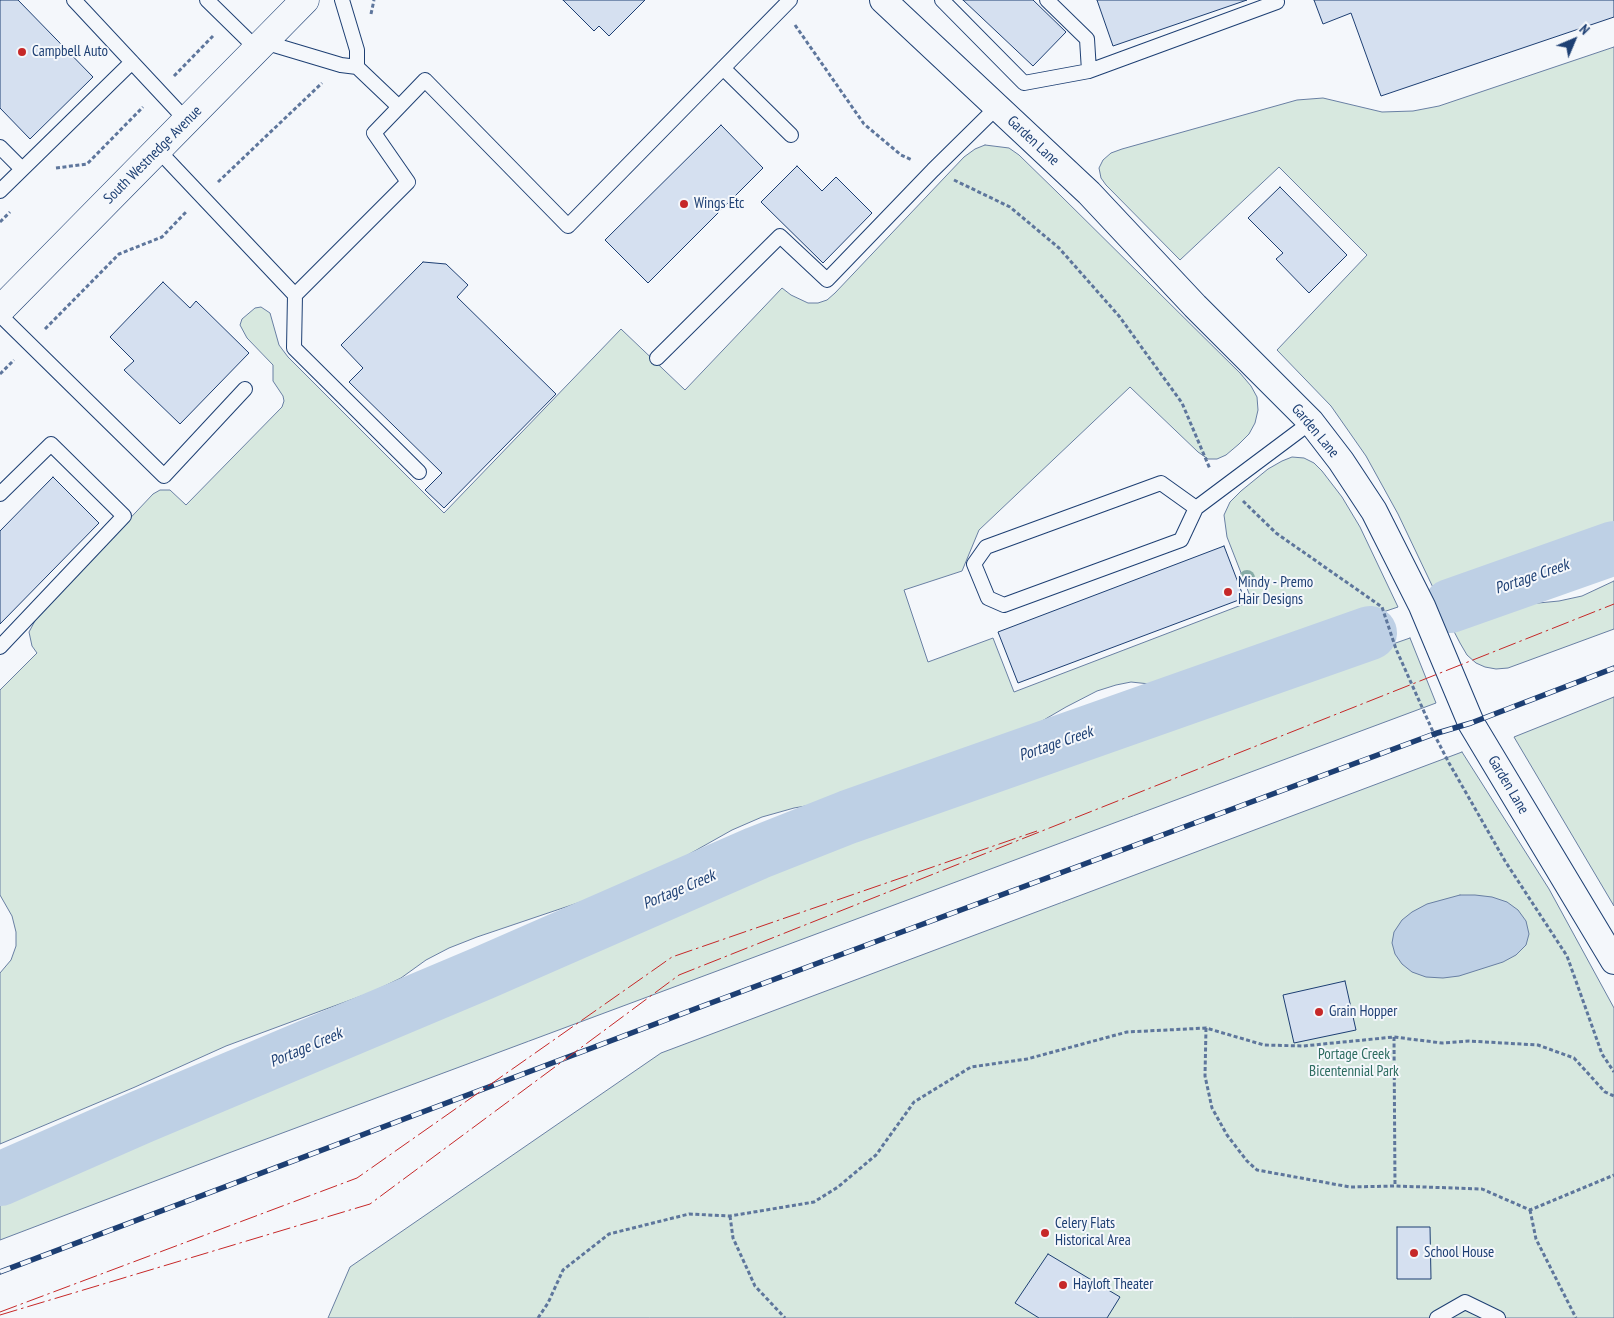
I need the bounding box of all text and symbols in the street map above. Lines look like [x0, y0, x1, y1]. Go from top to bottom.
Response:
north arrow [1549, 15, 1599, 65]
text: N [1576, 20, 1594, 38]
place label: Campbell Auto [32, 43, 108, 61]
marker: Campbell Auto [16, 46, 28, 58]
street label: South Westnedge Avenue [100, 102, 206, 208]
street label: Garden Lane [1003, 112, 1063, 170]
place label: Wings Etc [694, 195, 744, 213]
marker: Wings Etc [678, 198, 690, 210]
street label: Garden Lane [1287, 400, 1343, 462]
water label: Portage Creek [1492, 555, 1572, 599]
place label: Mindy - Premo Hair Designs [1238, 574, 1313, 609]
marker: Mindy - Premo Hair Designs [1222, 586, 1234, 598]
water label: Portage Creek [1016, 722, 1096, 766]
street label: Garden Lane [1484, 753, 1532, 817]
water label: Portage Creek [640, 866, 718, 914]
place label: Grain Hopper [1329, 1003, 1397, 1021]
marker: Grain Hopper [1313, 1006, 1325, 1018]
water label: Portage Creek [267, 1024, 345, 1072]
park label: Portage Creek Bicentennial Park [1309, 1046, 1399, 1081]
place label: Celery Flats Historical Area [1055, 1215, 1131, 1250]
marker: Celery Flats Historical Area [1039, 1227, 1051, 1239]
place label: School House [1424, 1244, 1494, 1262]
marker: School House [1408, 1247, 1420, 1259]
place label: Hayloft Theater [1073, 1276, 1153, 1294]
marker: Hayloft Theater [1057, 1279, 1069, 1291]

